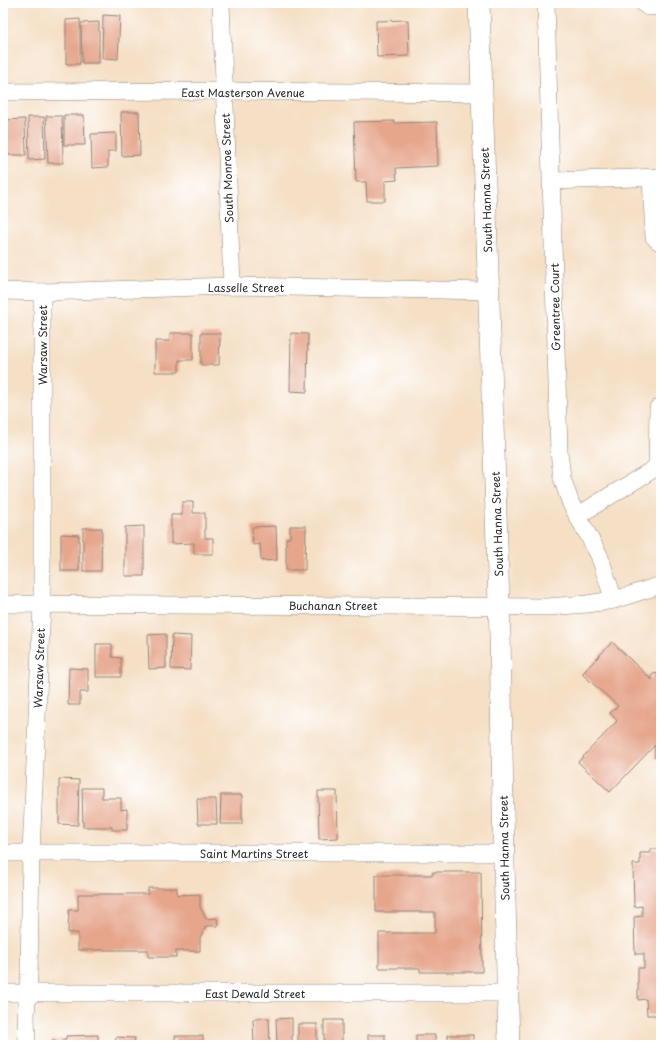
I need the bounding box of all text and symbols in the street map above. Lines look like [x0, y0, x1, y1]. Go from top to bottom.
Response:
street label: East Masterson Avenue [181, 84, 305, 101]
street label: South Monroe Street [217, 112, 237, 223]
street label: South Hanna Street [476, 147, 496, 253]
street label: Greentree Court [546, 263, 564, 351]
street label: Lasselle Street [208, 279, 285, 296]
street label: Warsaw Street [34, 304, 51, 385]
street label: South Hanna Street [487, 471, 507, 577]
street label: Buchanan Street [289, 597, 378, 614]
street label: Warsaw Street [29, 627, 49, 708]
street label: South Hanna Street [495, 795, 513, 901]
street label: Saint Martins Street [200, 845, 309, 862]
street label: East Dewald Street [205, 985, 306, 1002]

